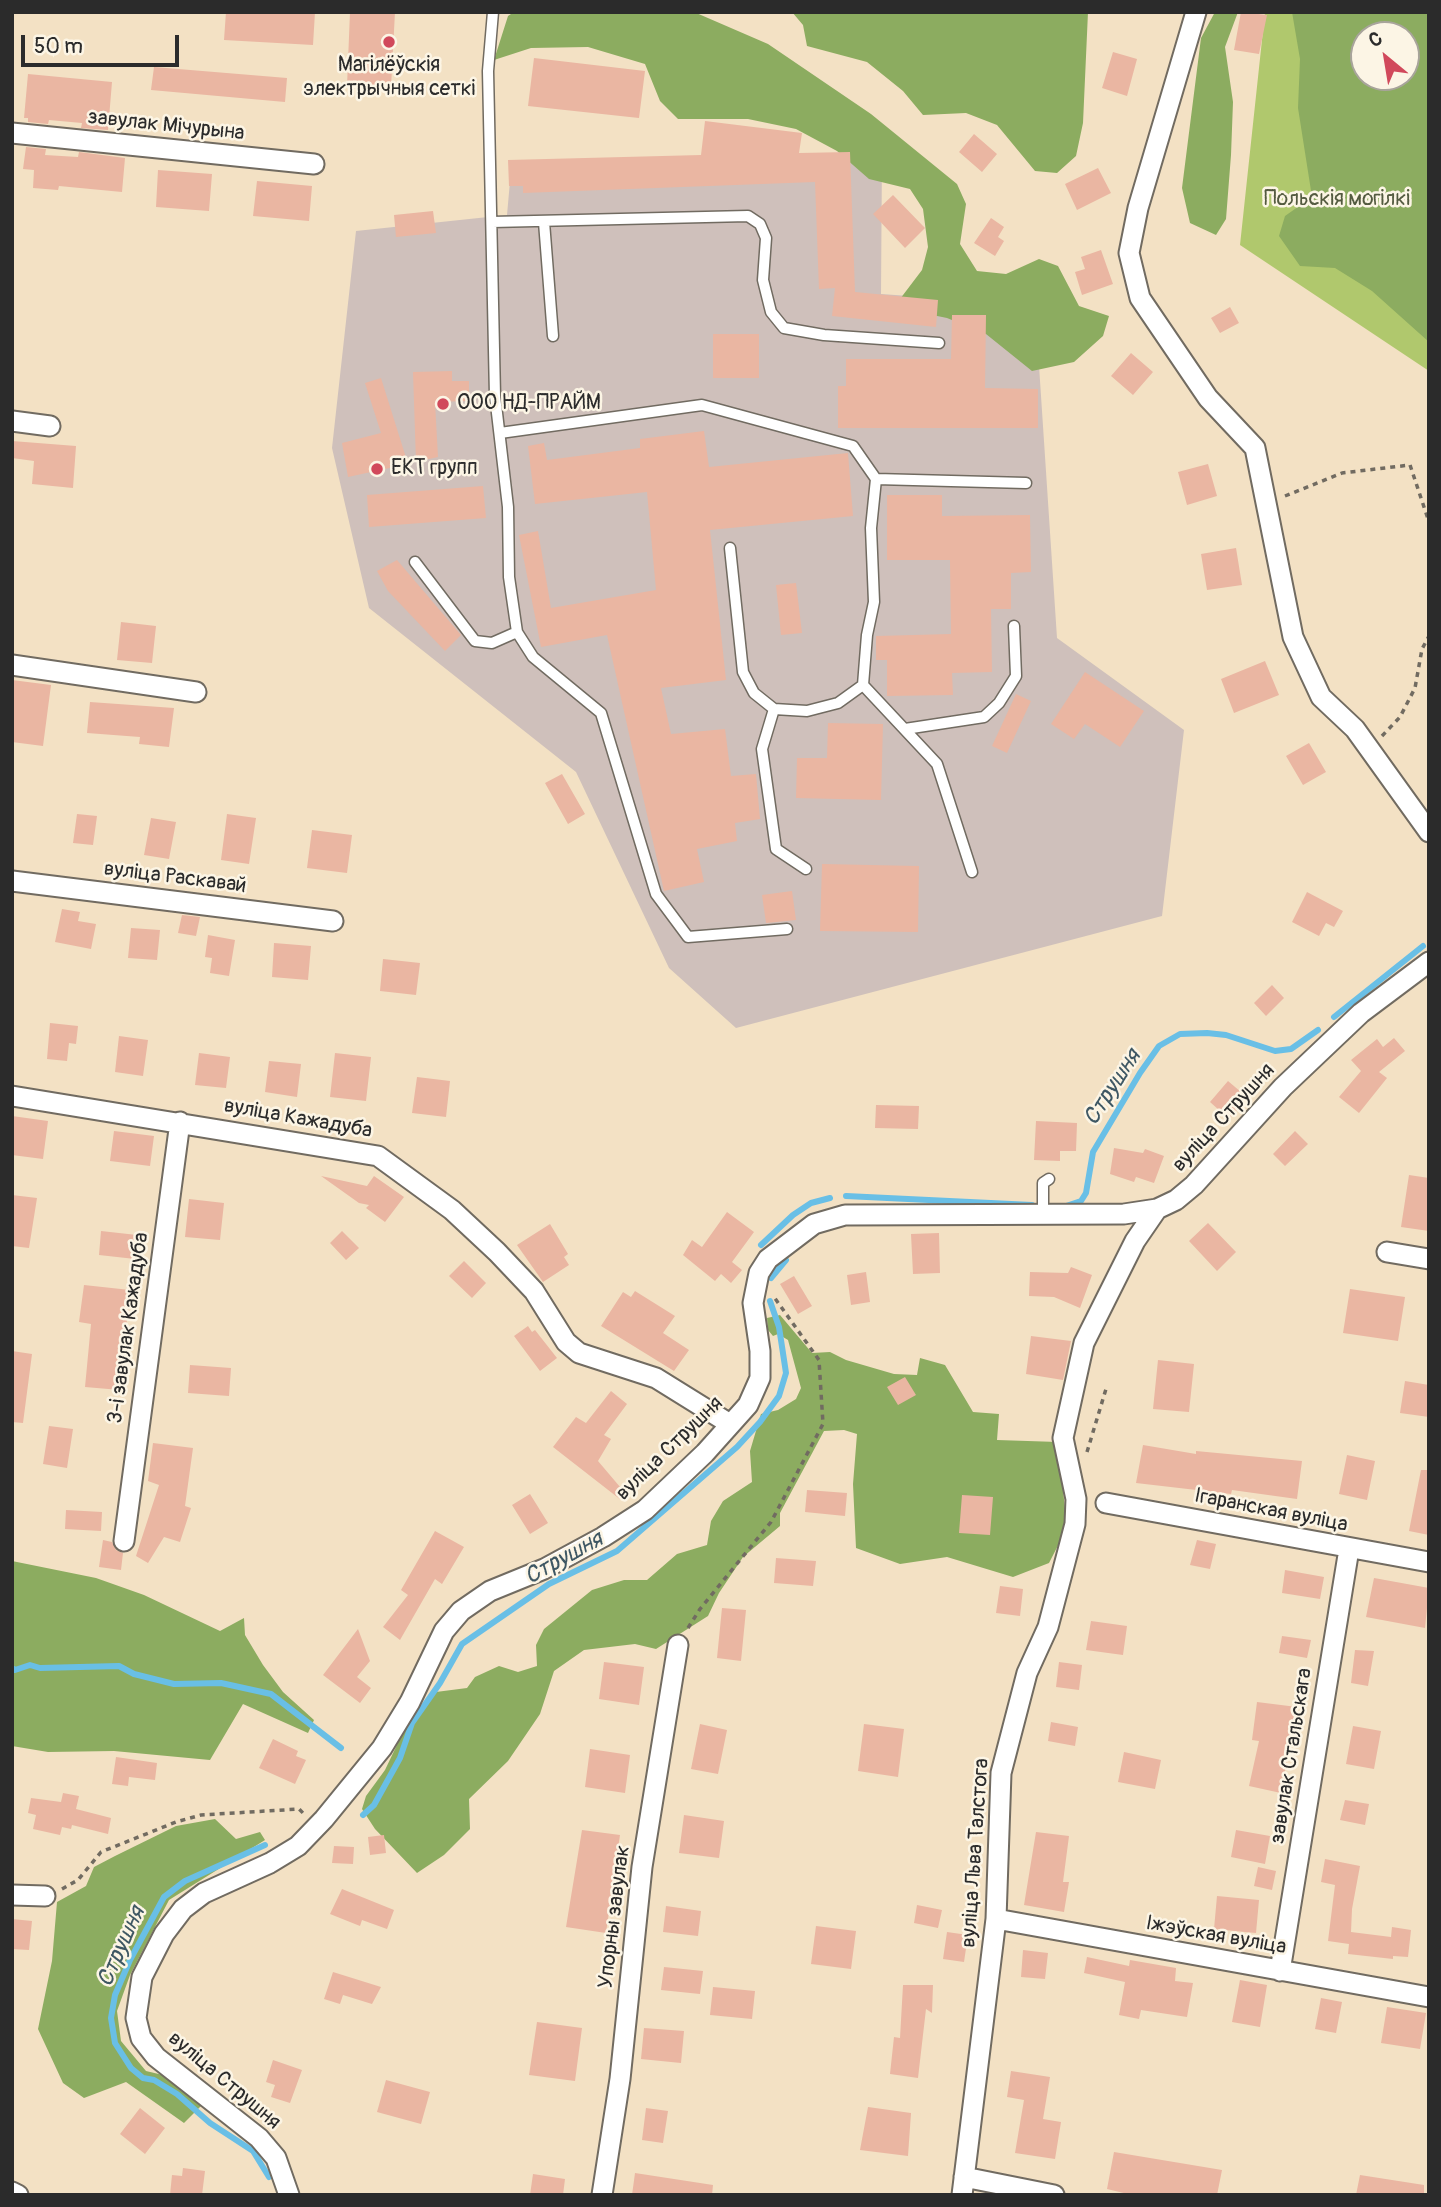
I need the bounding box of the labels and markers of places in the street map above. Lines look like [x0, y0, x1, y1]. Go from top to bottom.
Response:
marker: Магілёўскія электрычныя сеткі [381, 34, 397, 50]
place label: Магілёўскія электрычныя сеткі [303, 53, 475, 103]
place label: ООО НД-ПРАЙМ [457, 391, 601, 417]
marker: ООО НД-ПРАЙМ [435, 396, 451, 412]
place label: ЕКТ групп [391, 456, 478, 482]
marker: ЕКТ групп [369, 461, 385, 477]

